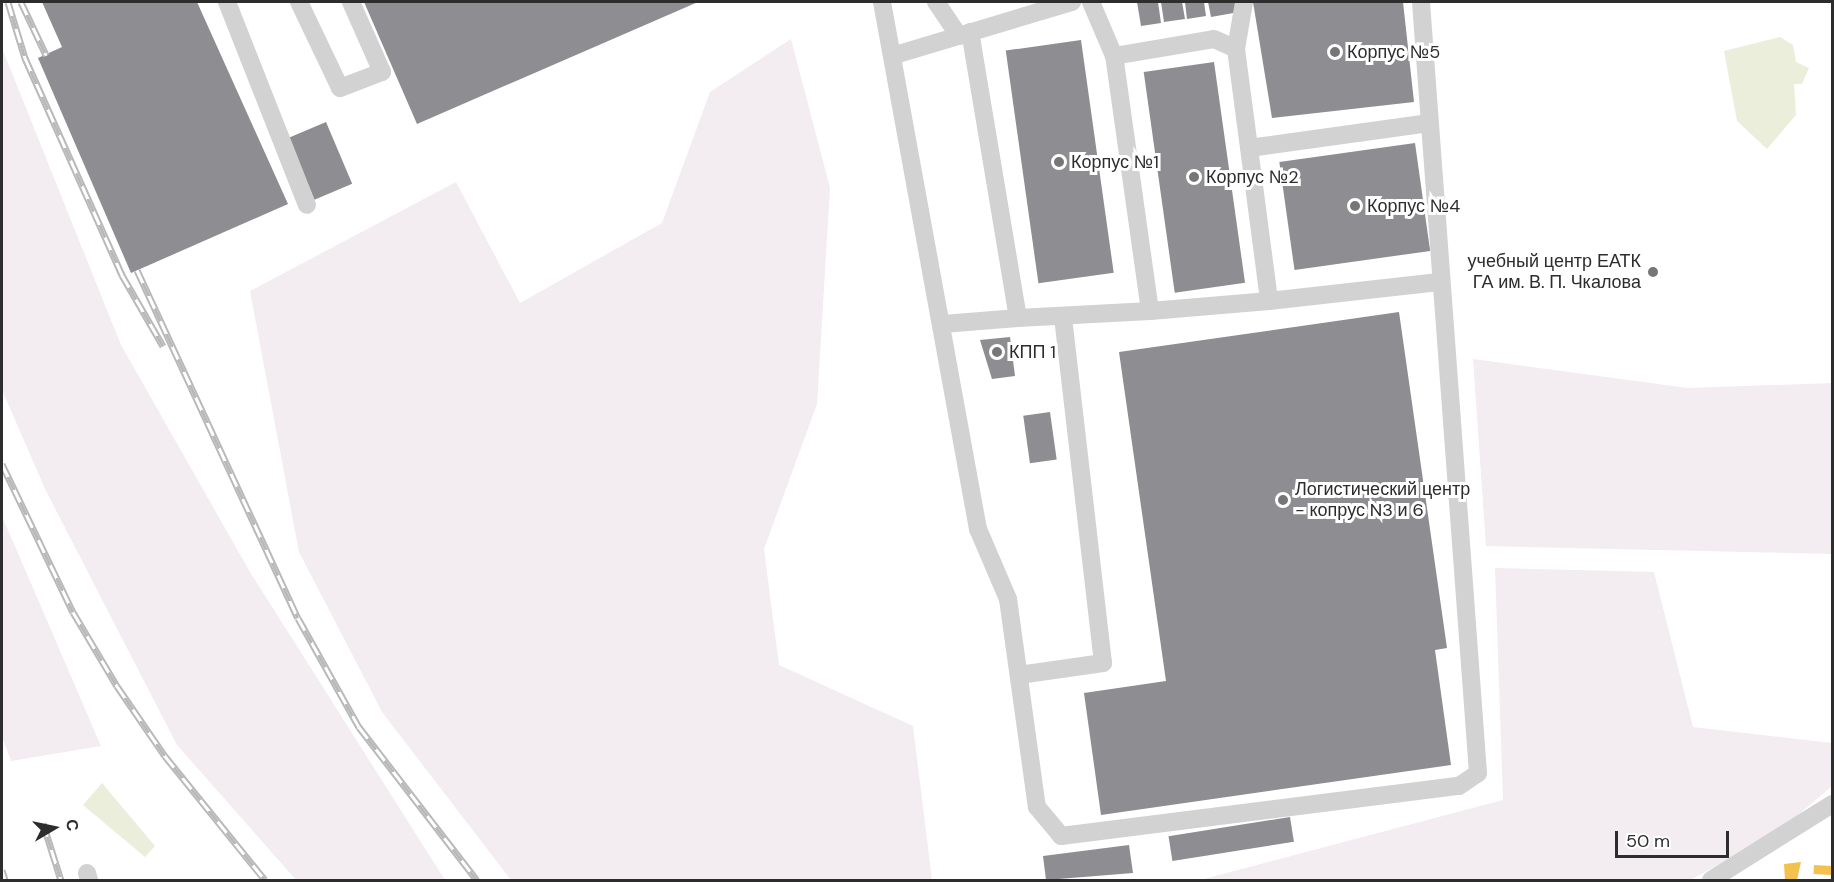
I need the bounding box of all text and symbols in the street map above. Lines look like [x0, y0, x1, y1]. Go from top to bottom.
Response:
place label: Корпус №5 [1347, 41, 1440, 63]
marker: Корпус №5 [1328, 45, 1342, 59]
place label: Корпус №1 [1071, 151, 1159, 173]
marker: Корпус №1 [1052, 155, 1066, 169]
place label: Корпус №2 [1206, 166, 1299, 188]
marker: Корпус №2 [1187, 170, 1201, 184]
place label: Корпус №4 [1367, 195, 1460, 217]
marker: Корпус №4 [1348, 199, 1362, 213]
place label: учебный центр ЕАТК ГА им. В. П. Чкалова [1468, 251, 1641, 294]
marker: учебный центр ЕАТК ГА им. В. П. Чкалова [1646, 265, 1660, 279]
place label: КПП 1 [1009, 341, 1056, 363]
marker: КПП 1 [990, 345, 1004, 359]
place label: Логистический центр - копрус N3 и 6 [1295, 479, 1470, 522]
marker: Логистический центр - копрус N3 и 6 [1276, 493, 1290, 507]
north arrow [24, 798, 84, 858]
text: С [61, 818, 84, 832]
scale bar [1618, 819, 1732, 857]
text: 50 m [1626, 829, 1670, 853]

